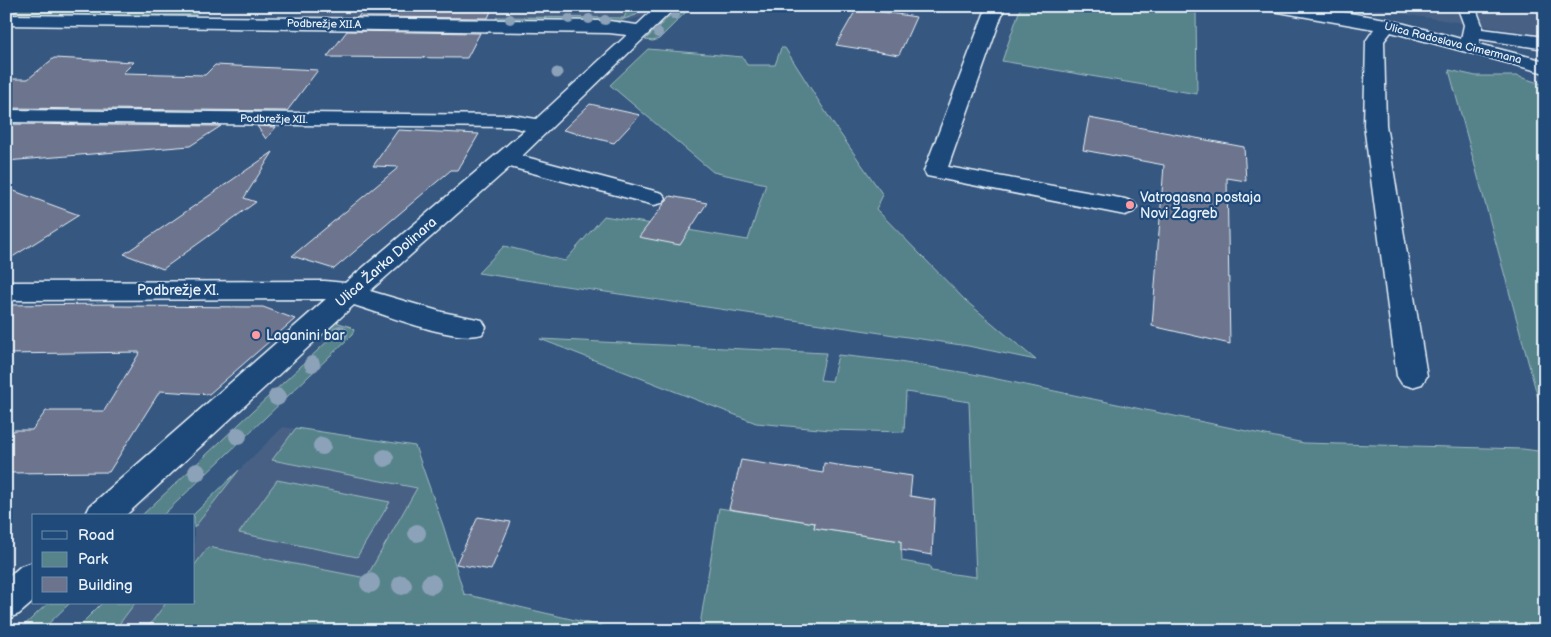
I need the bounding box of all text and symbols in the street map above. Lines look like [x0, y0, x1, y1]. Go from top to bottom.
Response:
street label: Podbrežje XII.A [287, 17, 362, 31]
street label: Ulica Radoslava Cimermana [1383, 20, 1523, 66]
street label: Podbrežje XII. [240, 112, 308, 126]
place label: Vatrogasna postaja Novi Zagreb [1140, 189, 1261, 222]
marker: Vatrogasna postaja Novi Zagreb [1124, 199, 1136, 211]
street label: Ulica Žarka Dolinara [331, 213, 440, 311]
street label: Podbrežje XI. [137, 282, 219, 299]
place label: Laganini bar [266, 327, 346, 344]
marker: Laganini bar [250, 329, 262, 341]
legend [32, 514, 195, 604]
text: Road [78, 526, 114, 545]
text: Park [78, 550, 109, 569]
text: Building [78, 576, 133, 595]

